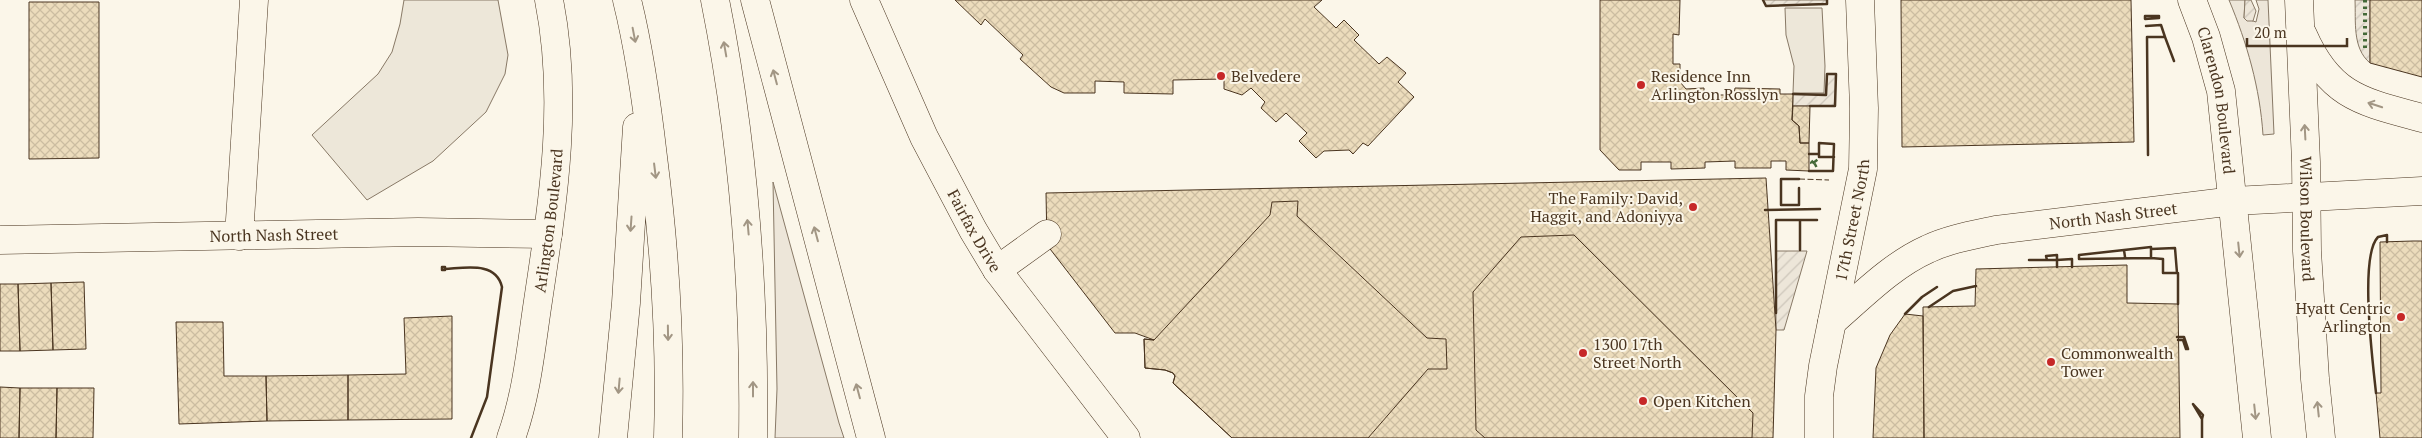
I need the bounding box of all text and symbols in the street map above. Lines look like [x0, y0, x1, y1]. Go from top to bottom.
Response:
scale bar [2247, 15, 2347, 47]
text: 20 m [2254, 22, 2287, 42]
street label: Clarendon Boulevard [2192, 23, 2241, 175]
one-way arrow [630, 27, 640, 43]
one-way arrow [719, 41, 729, 57]
place label: Belvedere [1231, 65, 1301, 87]
place label: Residence Inn Arlington Rosslyn [1651, 65, 1779, 105]
one-way arrow [769, 69, 779, 85]
marker: Belvedere [1215, 70, 1227, 82]
marker: Residence Inn Arlington Rosslyn [1635, 79, 1647, 91]
one-way arrow [2368, 99, 2384, 109]
one-way arrow [2300, 124, 2309, 140]
street label: Arlington Boulevard [528, 148, 568, 294]
street label: Wilson Boulevard [2295, 156, 2320, 282]
street label: 17th Street North [1829, 158, 1874, 283]
one-way arrow [650, 163, 660, 179]
street label: Fairfax Drive [942, 185, 1007, 276]
place label: The Family: David, Haggit, and Adoniyya [1530, 187, 1683, 227]
street label: North Nash Street [2048, 197, 2179, 234]
marker: The Family: David, Haggit, and Adoniyya [1687, 201, 1699, 213]
one-way arrow [626, 216, 635, 232]
one-way arrow [743, 219, 753, 235]
street label: North Nash Street [209, 223, 339, 247]
one-way arrow [811, 226, 820, 242]
one-way arrow [2234, 242, 2244, 258]
place label: Hyatt Centric Arlington [2296, 297, 2391, 337]
marker: Hyatt Centric Arlington [2395, 311, 2407, 323]
one-way arrow [664, 325, 673, 341]
place label: 1300 17th Street North [1593, 333, 1682, 373]
place label: Commonwealth Tower [2061, 342, 2174, 382]
marker: 1300 17th Street North [1577, 347, 1589, 359]
marker: Commonwealth Tower [2045, 356, 2057, 368]
one-way arrow [614, 378, 624, 394]
one-way arrow [749, 382, 758, 398]
one-way arrow [853, 383, 862, 399]
place label: Open Kitchen [1653, 390, 1751, 412]
marker: Open Kitchen [1637, 395, 1649, 407]
one-way arrow [2313, 401, 2323, 417]
one-way arrow [2250, 403, 2259, 419]

